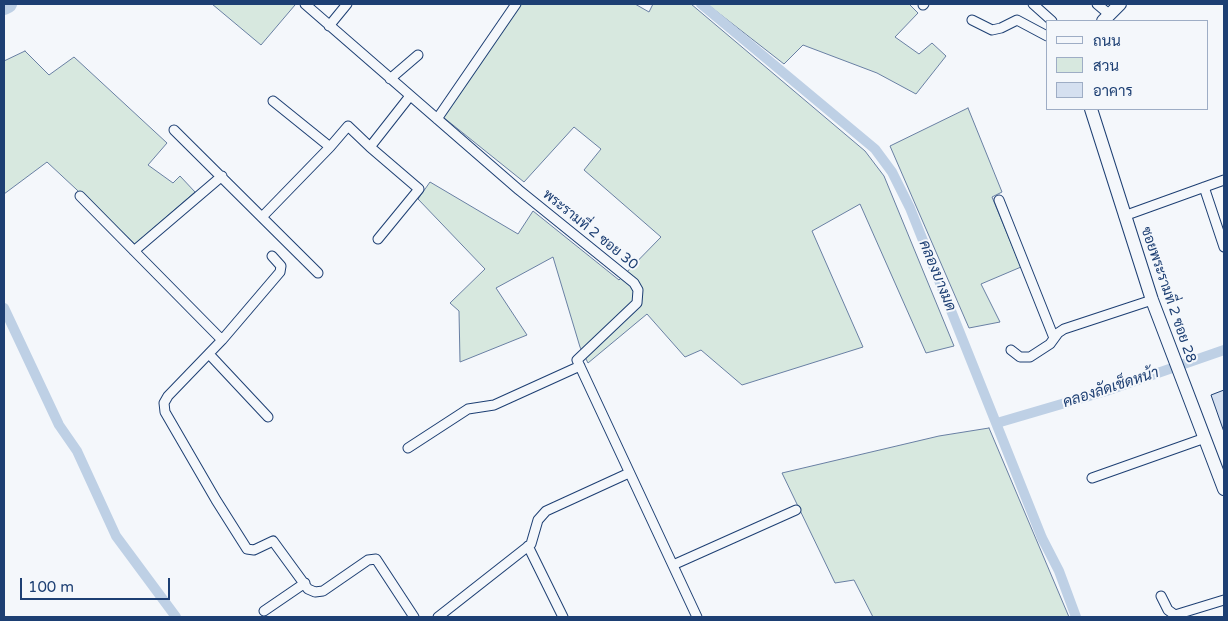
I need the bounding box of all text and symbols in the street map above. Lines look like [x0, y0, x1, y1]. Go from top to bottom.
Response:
legend [1046, 20, 1208, 110]
text: ถนน [1093, 32, 1121, 50]
text: สวน [1093, 57, 1119, 75]
text: อาคาร [1093, 82, 1133, 100]
street label: พระรามที่ 2 ซอย 30 [539, 186, 641, 274]
street label: ซอยพระรามที่ 2 ซอย 28 [1137, 225, 1199, 365]
water label: คลองบางมด [915, 238, 959, 314]
water label: คลองลัดเช็ดหน้า [1061, 364, 1161, 412]
scale bar [22, 568, 172, 600]
text: 100 m [28, 578, 74, 596]

